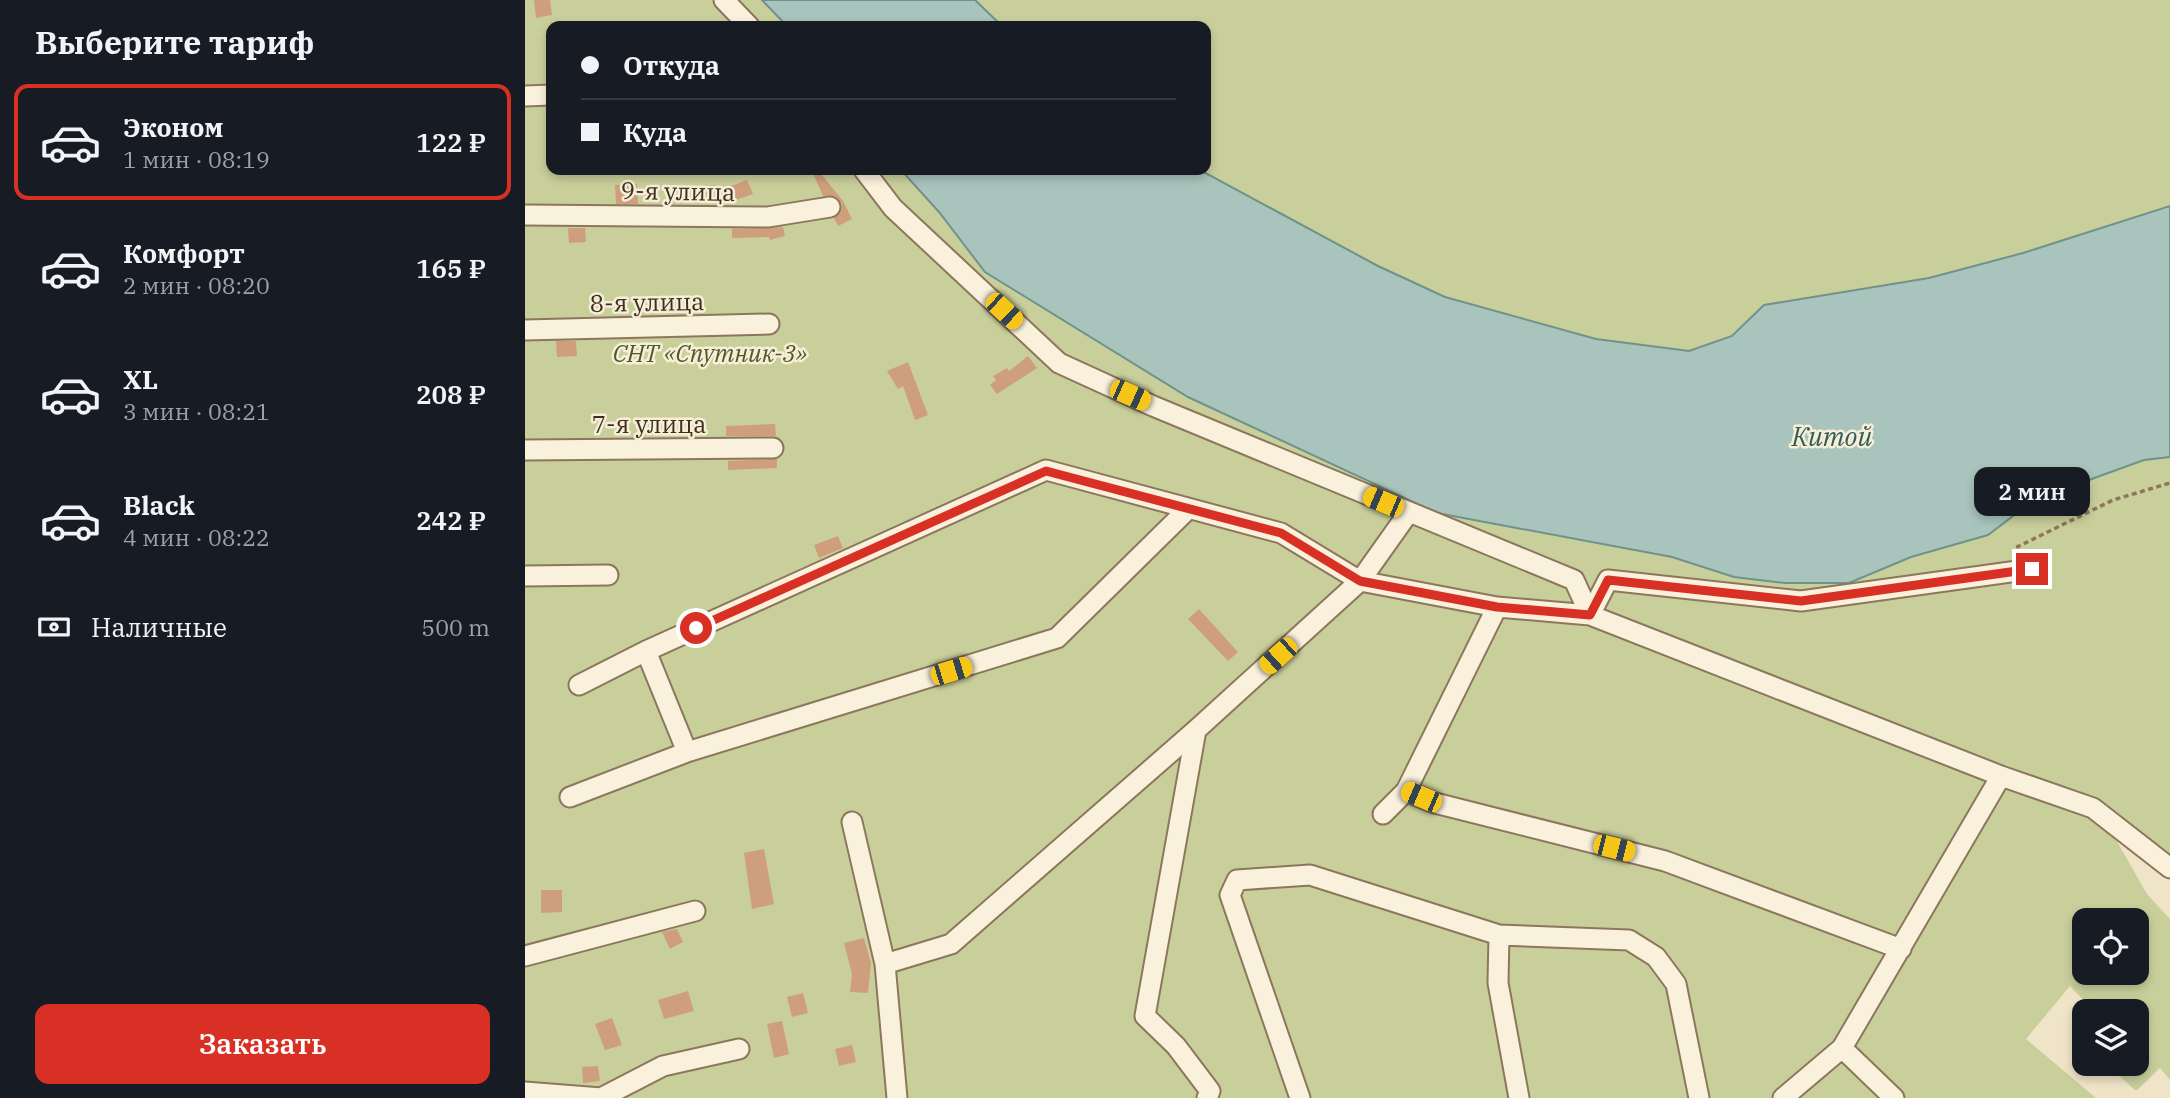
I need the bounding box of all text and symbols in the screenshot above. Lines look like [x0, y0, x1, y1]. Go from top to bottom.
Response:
text: Выберите тариф [35, 21, 315, 63]
text: Откуда [623, 48, 720, 82]
text: Эконом [123, 110, 224, 144]
icon: car [39, 111, 102, 174]
text: Куда [623, 115, 687, 149]
text: 122 ₽ [416, 125, 486, 159]
text: 1 мин · 08:19 [123, 144, 270, 174]
street label: 9-я улица [620, 174, 736, 208]
text: Комфорт [123, 236, 245, 270]
icon: car [39, 237, 102, 300]
text: 165 ₽ [416, 251, 486, 285]
text: 2 мин · 08:20 [123, 270, 270, 300]
street label: 8-я улица [589, 285, 705, 319]
car [982, 289, 1027, 333]
park label: СНТ «Спутник-3» [613, 337, 807, 369]
text: XL [123, 362, 158, 396]
icon: car [39, 363, 102, 426]
text: 208 ₽ [416, 377, 486, 411]
car [1107, 377, 1154, 413]
text: 3 мин · 08:21 [123, 396, 270, 426]
street label: 7-я улица [592, 408, 706, 440]
water label: Китой [1791, 419, 1872, 453]
callout: 2 мин [1974, 468, 2090, 516]
text: 2 мин [1998, 476, 2066, 506]
car [1360, 484, 1407, 520]
text: Black [123, 488, 195, 522]
icon: car [39, 489, 102, 552]
text: 242 ₽ [416, 503, 486, 537]
text: 4 мин · 08:22 [123, 522, 270, 552]
route end [2016, 553, 2048, 585]
icon: cash [35, 608, 73, 646]
text: Наличные [91, 610, 227, 644]
text: 500 m [421, 612, 490, 642]
route start [680, 612, 712, 644]
car [1256, 634, 1301, 678]
car [928, 655, 975, 687]
car [1398, 779, 1445, 815]
car [1592, 833, 1637, 863]
map controls [2072, 908, 2149, 1076]
button: locate [2072, 908, 2149, 985]
button: layers [2072, 999, 2149, 1076]
button: Заказать [35, 1004, 490, 1084]

